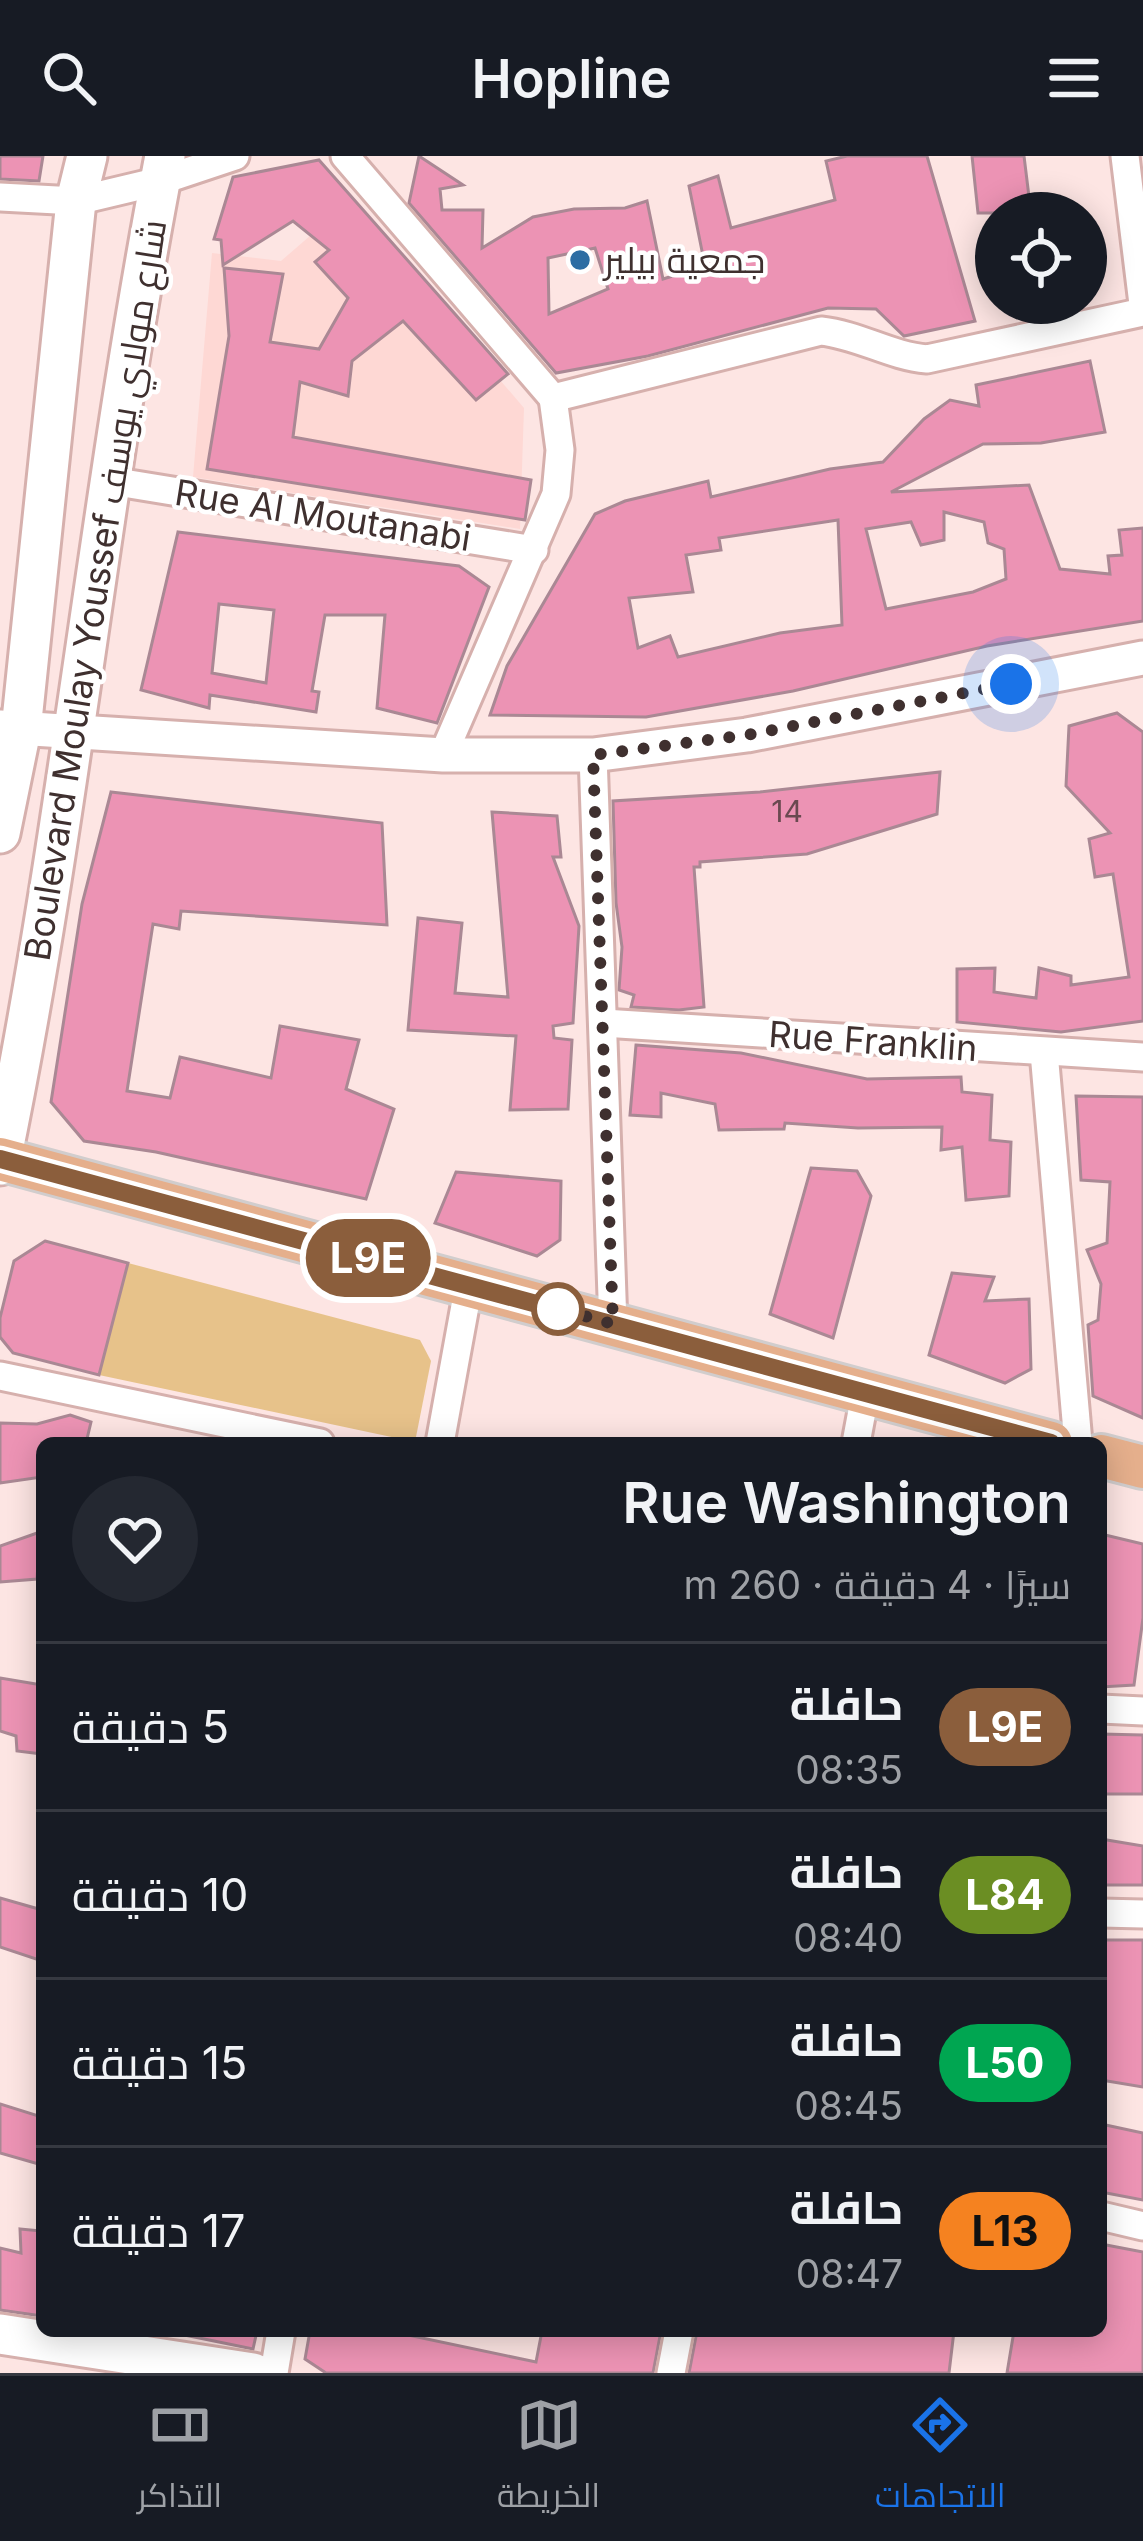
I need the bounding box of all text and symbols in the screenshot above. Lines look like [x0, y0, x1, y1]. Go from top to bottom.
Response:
icon: search [36, 45, 102, 111]
icon: menu [1041, 45, 1107, 111]
text: Hopline [471, 46, 672, 111]
map controls [975, 192, 1107, 324]
button: locate [975, 192, 1107, 324]
street label: Boulevard Moulay Youssef شارع مولاي يوسف [15, 216, 181, 965]
place label: جمعية بيلير [602, 238, 765, 282]
marker: جمعية بيلير [567, 247, 593, 273]
street label: Rue Al Moutanabi [172, 470, 474, 560]
your location [981, 654, 1041, 714]
house number: 14 [771, 793, 803, 829]
street label: Rue Franklin [767, 1012, 979, 1070]
line badge: L9E [299, 1219, 437, 1297]
text: L9E [330, 1232, 406, 1283]
unlabelled marker [533, 1284, 583, 1334]
text: Rue Washington [622, 1468, 1071, 1537]
button: heart [72, 1476, 198, 1602]
text: سيرًا · 4 دقيقة · 260 m [683, 1561, 1071, 1608]
text: حافلة [790, 1676, 903, 1731]
text: 5 دقيقة [72, 1699, 229, 1754]
text: L9E [967, 1701, 1043, 1752]
text: 08:35 [795, 1746, 903, 1793]
text: حافلة [790, 1844, 903, 1899]
text: 10 دقيقة [72, 1867, 248, 1922]
text: L84 [965, 1869, 1045, 1920]
text: 08:40 [793, 1914, 903, 1961]
text: حافلة [790, 2012, 903, 2067]
text: 15 دقيقة [72, 2035, 247, 2090]
text: L50 [966, 2037, 1044, 2088]
text: 08:45 [794, 2082, 903, 2129]
text: حافلة [790, 2180, 903, 2235]
text: 17 دقيقة [72, 2203, 245, 2258]
text: L13 [971, 2205, 1039, 2256]
text: 08:47 [796, 2250, 903, 2297]
tab: التذاكر [137, 2392, 222, 2526]
tab: الخريطة [497, 2392, 600, 2526]
tab: الاتجاهات [875, 2392, 1006, 2526]

